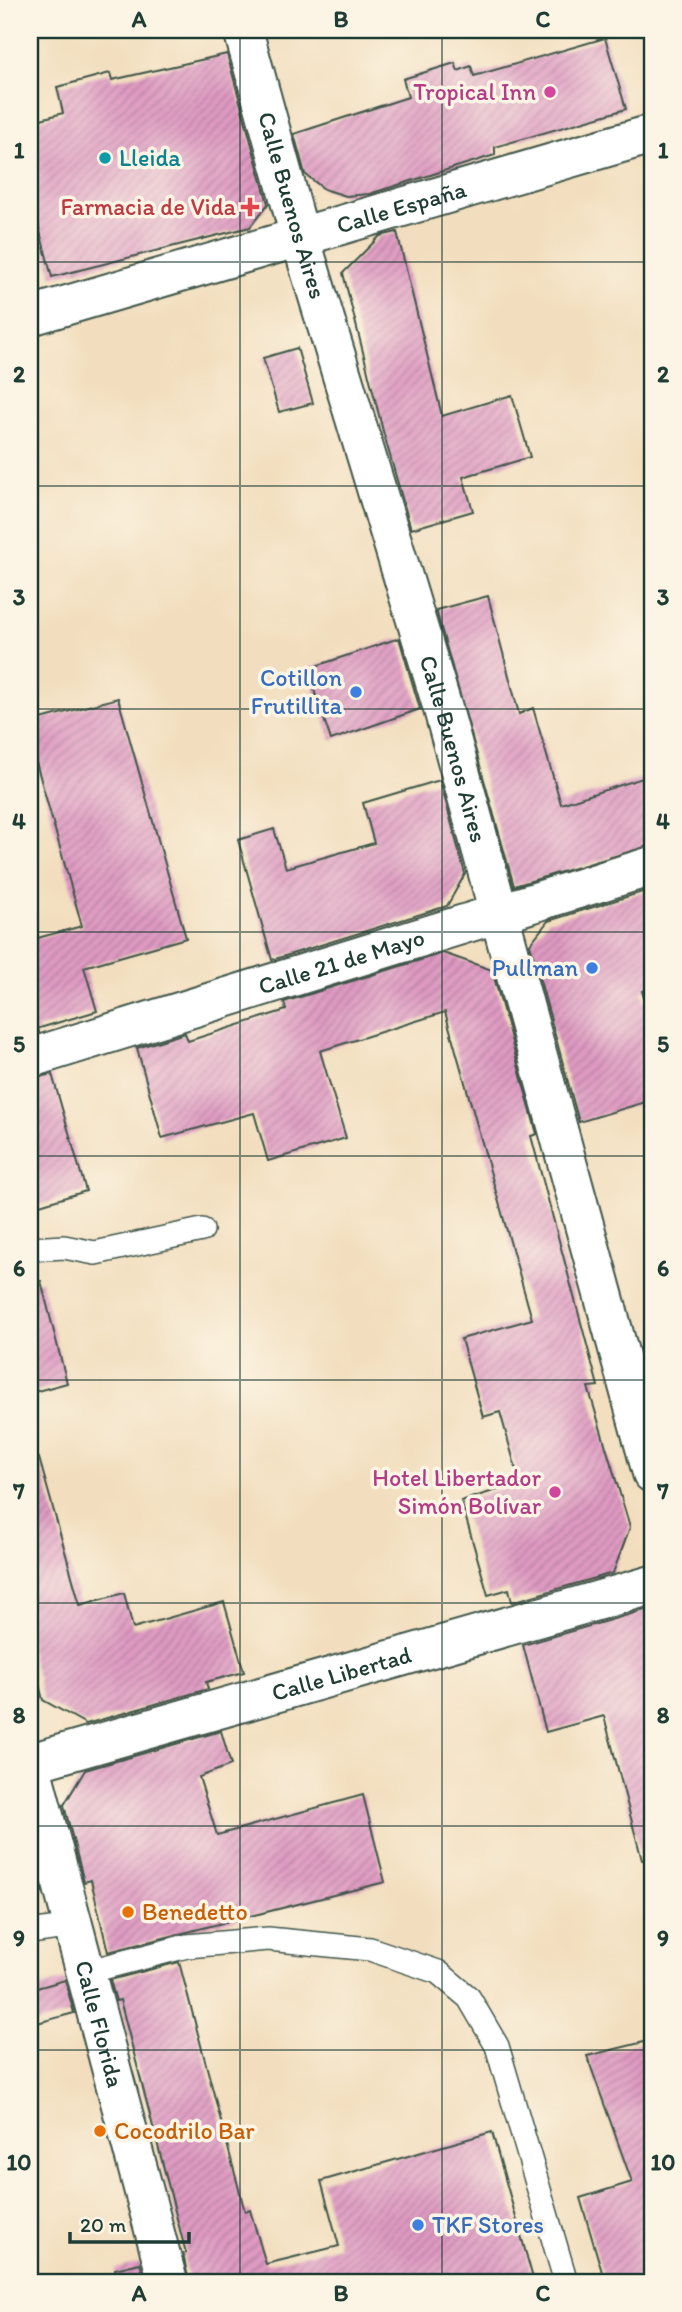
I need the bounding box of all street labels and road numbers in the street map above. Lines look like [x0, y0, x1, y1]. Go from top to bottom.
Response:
street label: Calle Buenos Aires [252, 108, 333, 302]
street label: Calle España [333, 174, 470, 240]
street label: Calle Buenos Aires [414, 652, 494, 845]
street label: Calle 21 de Mayo [255, 922, 428, 1001]
street label: Calle Libertad [268, 1640, 415, 1707]
street label: Calle Florida [69, 1957, 131, 2091]

